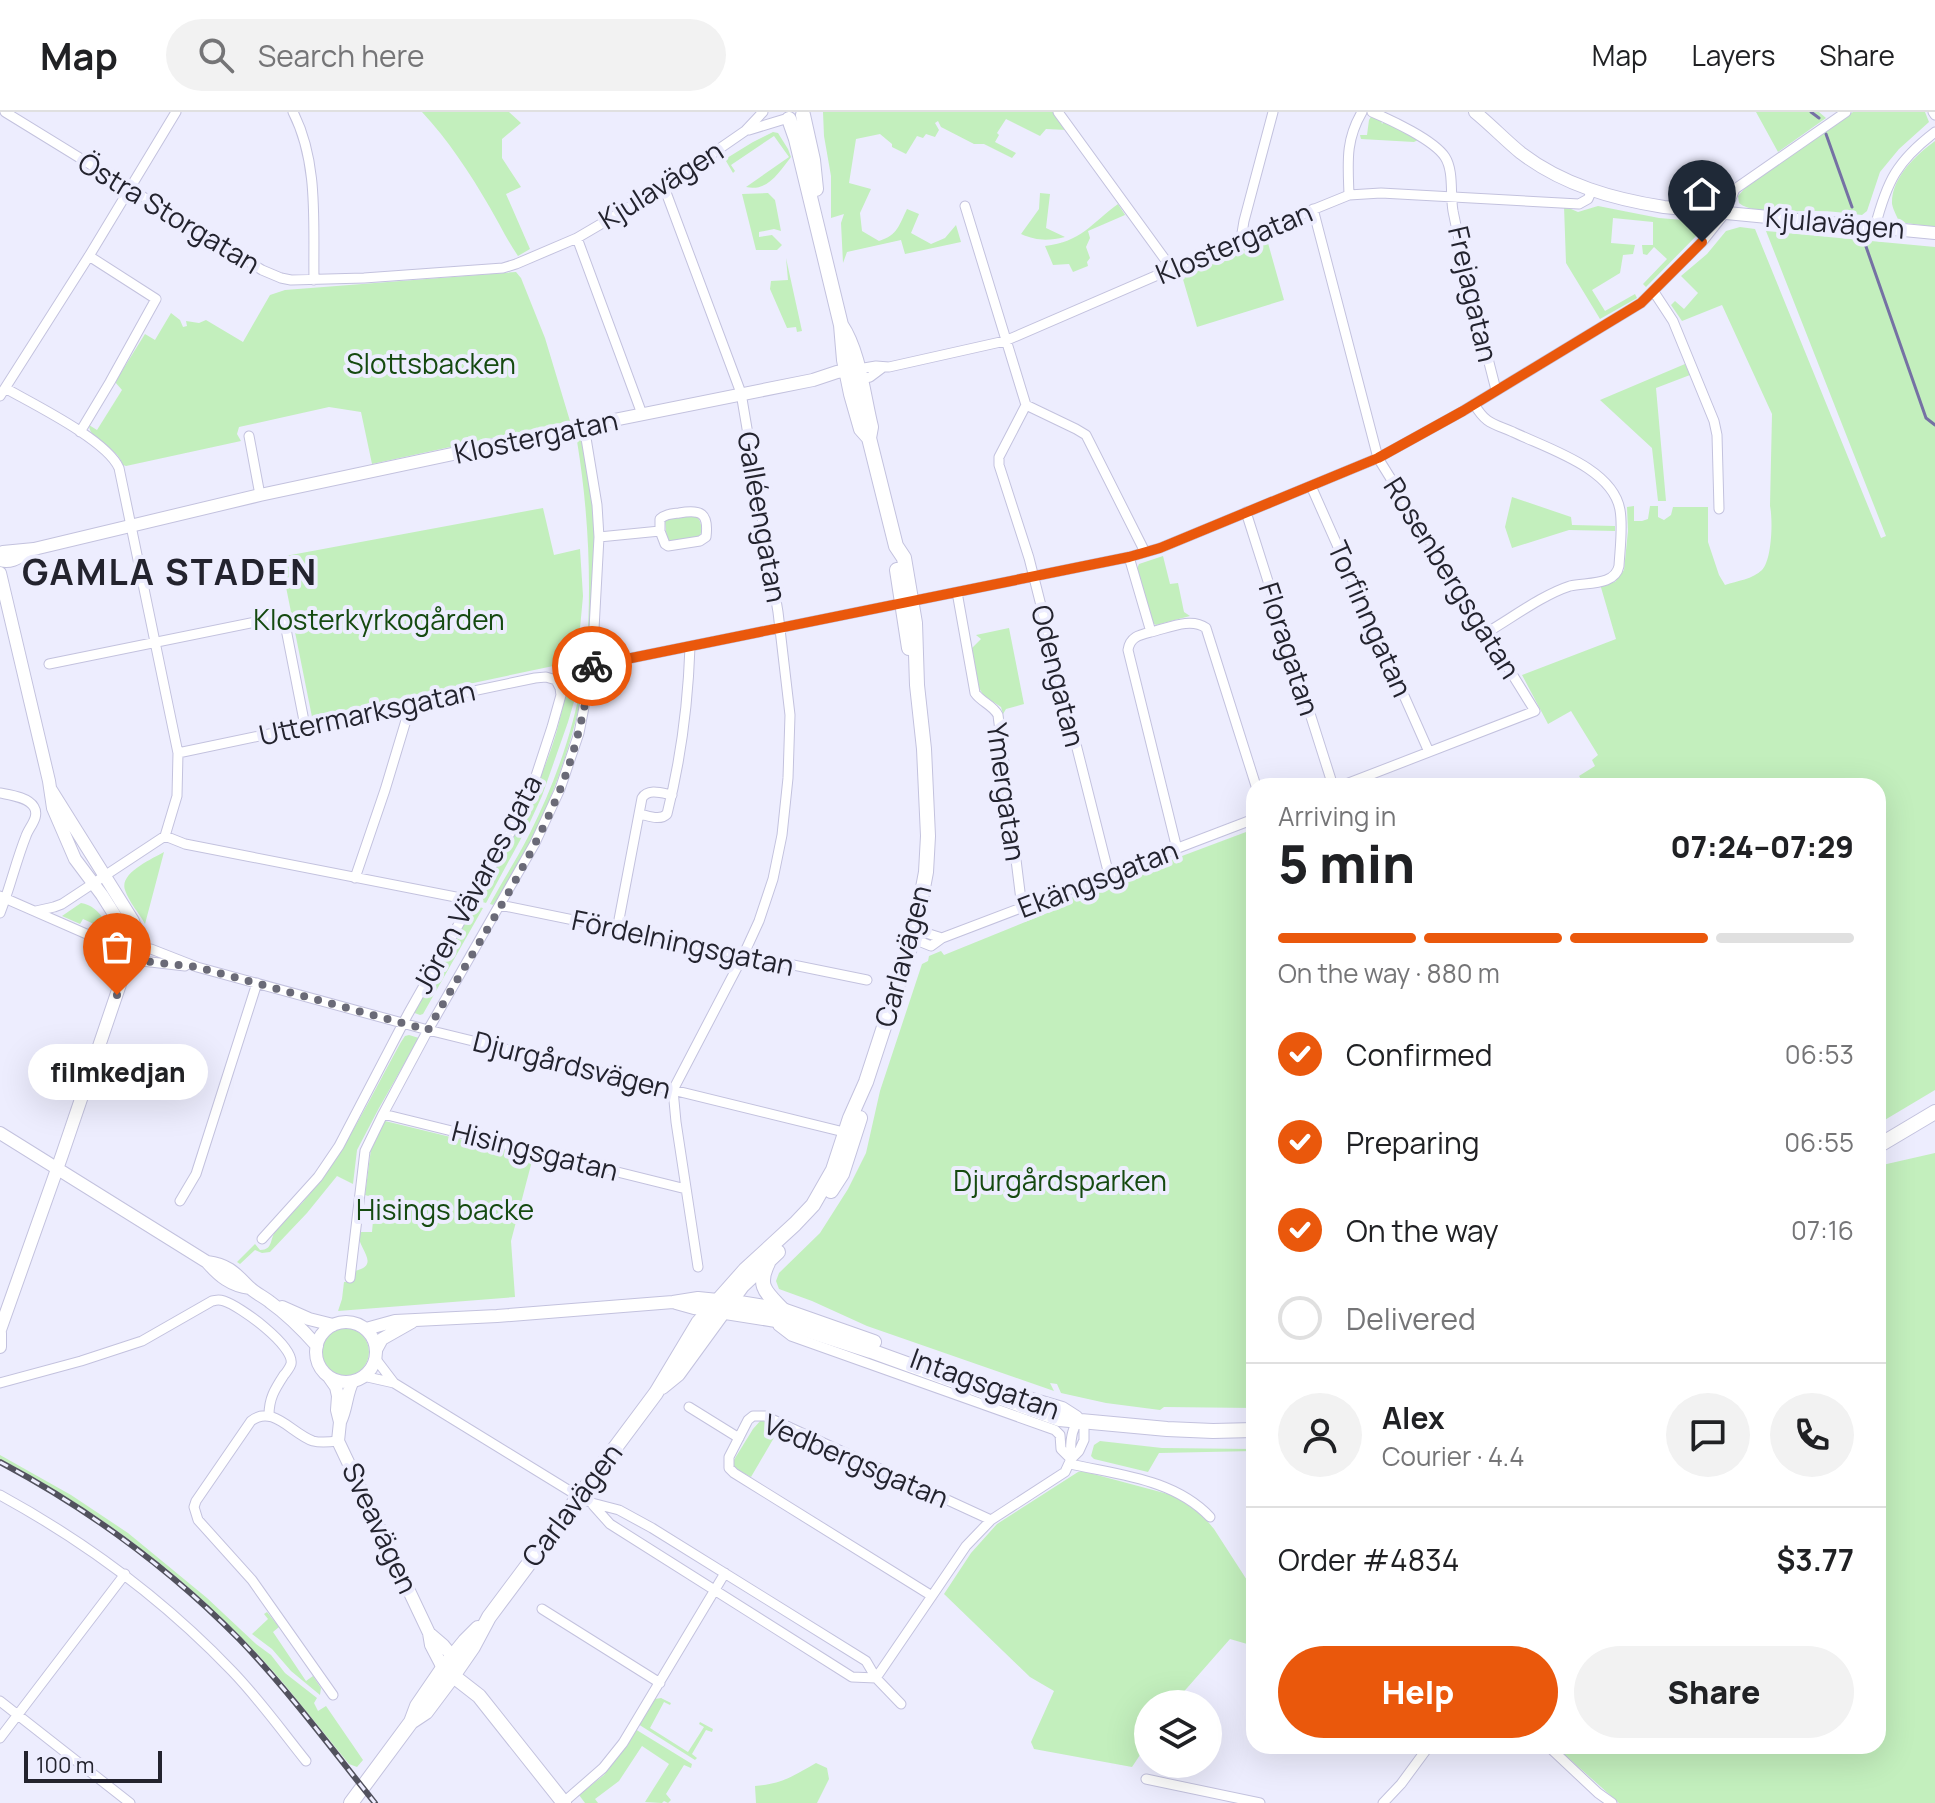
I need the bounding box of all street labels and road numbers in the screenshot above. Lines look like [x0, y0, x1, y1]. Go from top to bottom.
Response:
street label: Kjulavägen [591, 131, 730, 237]
street label: Östra Storgatan [71, 143, 268, 282]
street label: Klostergatan [1150, 192, 1318, 292]
street label: Kjulavägen [1764, 197, 1906, 247]
street label: Frejagatan [1440, 222, 1508, 365]
street label: Klostergatan [450, 400, 621, 472]
street label: Galléengatan [729, 428, 797, 605]
street label: Rosenbergsgatan [1376, 470, 1530, 685]
street label: Torfinngatan [1320, 535, 1422, 703]
street label: Floragatan [1251, 577, 1329, 720]
street label: Odengatan [1023, 601, 1095, 751]
street label: Uttermarksgatan [255, 671, 478, 753]
street label: Ymergatan [978, 720, 1035, 863]
street label: Jören Vävares gata [402, 768, 550, 1000]
street label: Ekängsgatan [1012, 830, 1183, 926]
street label: Carlavägen [865, 881, 939, 1031]
street label: Fördelningsgatan [569, 900, 798, 984]
street label: Djurgårdsvägen [469, 1021, 675, 1107]
street label: Hisingsgatan [448, 1111, 623, 1189]
street label: Intagsgatan [905, 1338, 1065, 1428]
street label: Vedbergsgatan [758, 1404, 955, 1516]
street label: Carlavägen [512, 1435, 630, 1574]
street label: Sveavägen [334, 1456, 428, 1599]

